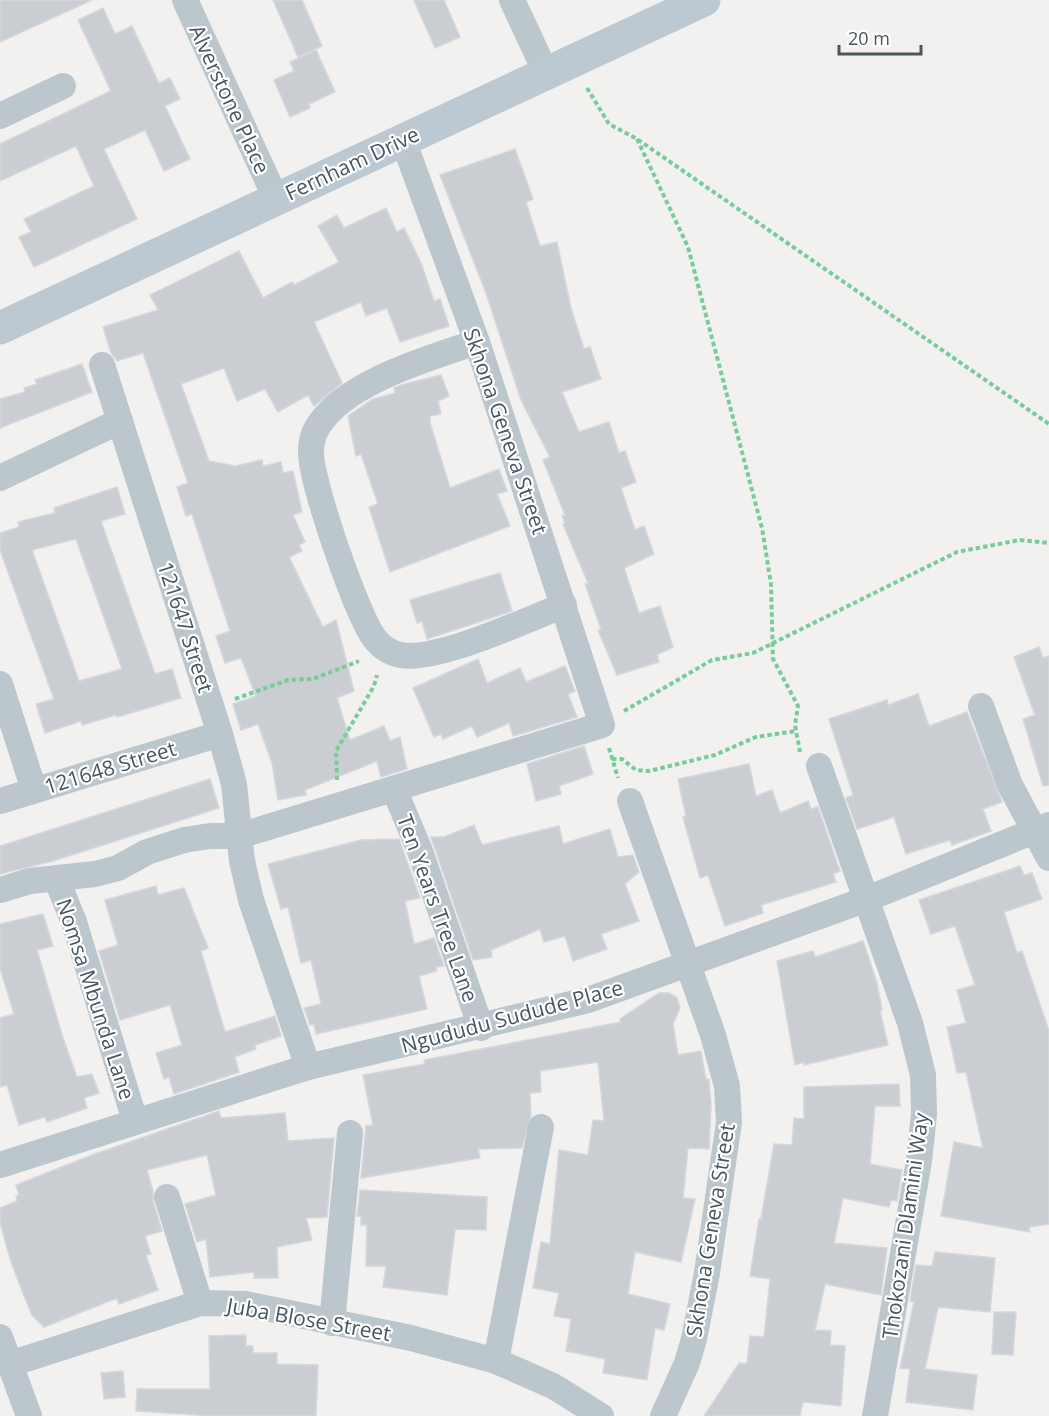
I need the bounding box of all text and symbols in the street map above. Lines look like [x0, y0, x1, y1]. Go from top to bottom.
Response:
scale bar [839, 18, 922, 56]
street label: Alverstone Place [183, 20, 277, 178]
text: 20 m [848, 26, 890, 50]
street label: Fernham Drive [280, 120, 424, 206]
street label: Skhona Geneva Street [458, 324, 554, 538]
street label: 121647 Street [152, 558, 220, 696]
street label: 121648 Street [41, 734, 179, 800]
street label: Ten Years Tree Lane [391, 810, 485, 1006]
street label: Nomsa Mbunda Lane [50, 895, 142, 1103]
street label: Ngududu Sudude Place [398, 973, 626, 1059]
street label: Thokozani Dlamini Way [875, 1111, 935, 1341]
street label: Skhona Geneva Street [679, 1121, 741, 1339]
street label: Juba Blose Street [223, 1290, 393, 1347]

